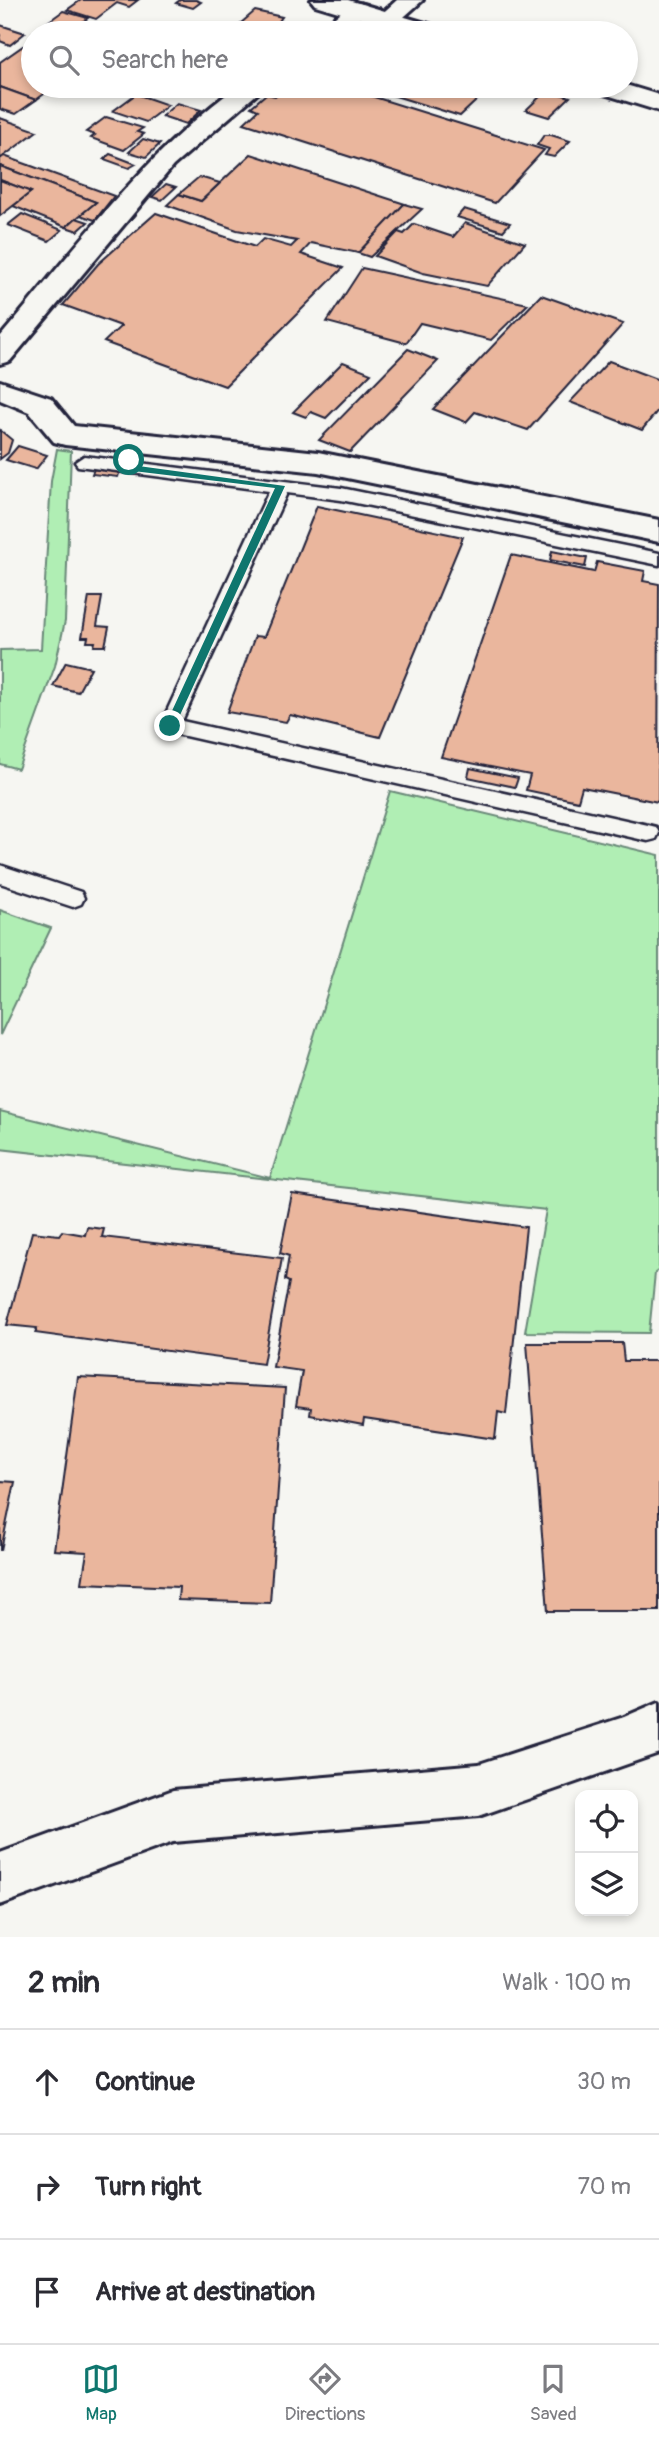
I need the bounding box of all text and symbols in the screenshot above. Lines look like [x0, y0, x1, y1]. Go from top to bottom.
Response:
search box [21, 21, 638, 98]
icon: search [45, 41, 83, 79]
text: Search here [101, 44, 228, 76]
route start [113, 444, 144, 475]
route end [154, 710, 185, 741]
map controls [575, 1790, 638, 1916]
button: locate [575, 1790, 638, 1853]
button: layers [575, 1853, 638, 1916]
text: 2 min [28, 1964, 100, 2001]
text: Walk · 100 m [502, 1968, 631, 1997]
icon: ahead [28, 2063, 66, 2101]
text: Continue [95, 2066, 195, 2098]
text: 30 m [577, 2067, 631, 2096]
icon: right [28, 2168, 66, 2206]
text: Turn right [95, 2171, 201, 2203]
text: 70 m [578, 2172, 631, 2201]
icon: arrive [28, 2273, 66, 2311]
text: Arrive at destination [95, 2276, 315, 2308]
tab: Map [82, 2360, 120, 2426]
tab: Directions [285, 2360, 365, 2426]
tab: Saved [530, 2360, 577, 2426]

